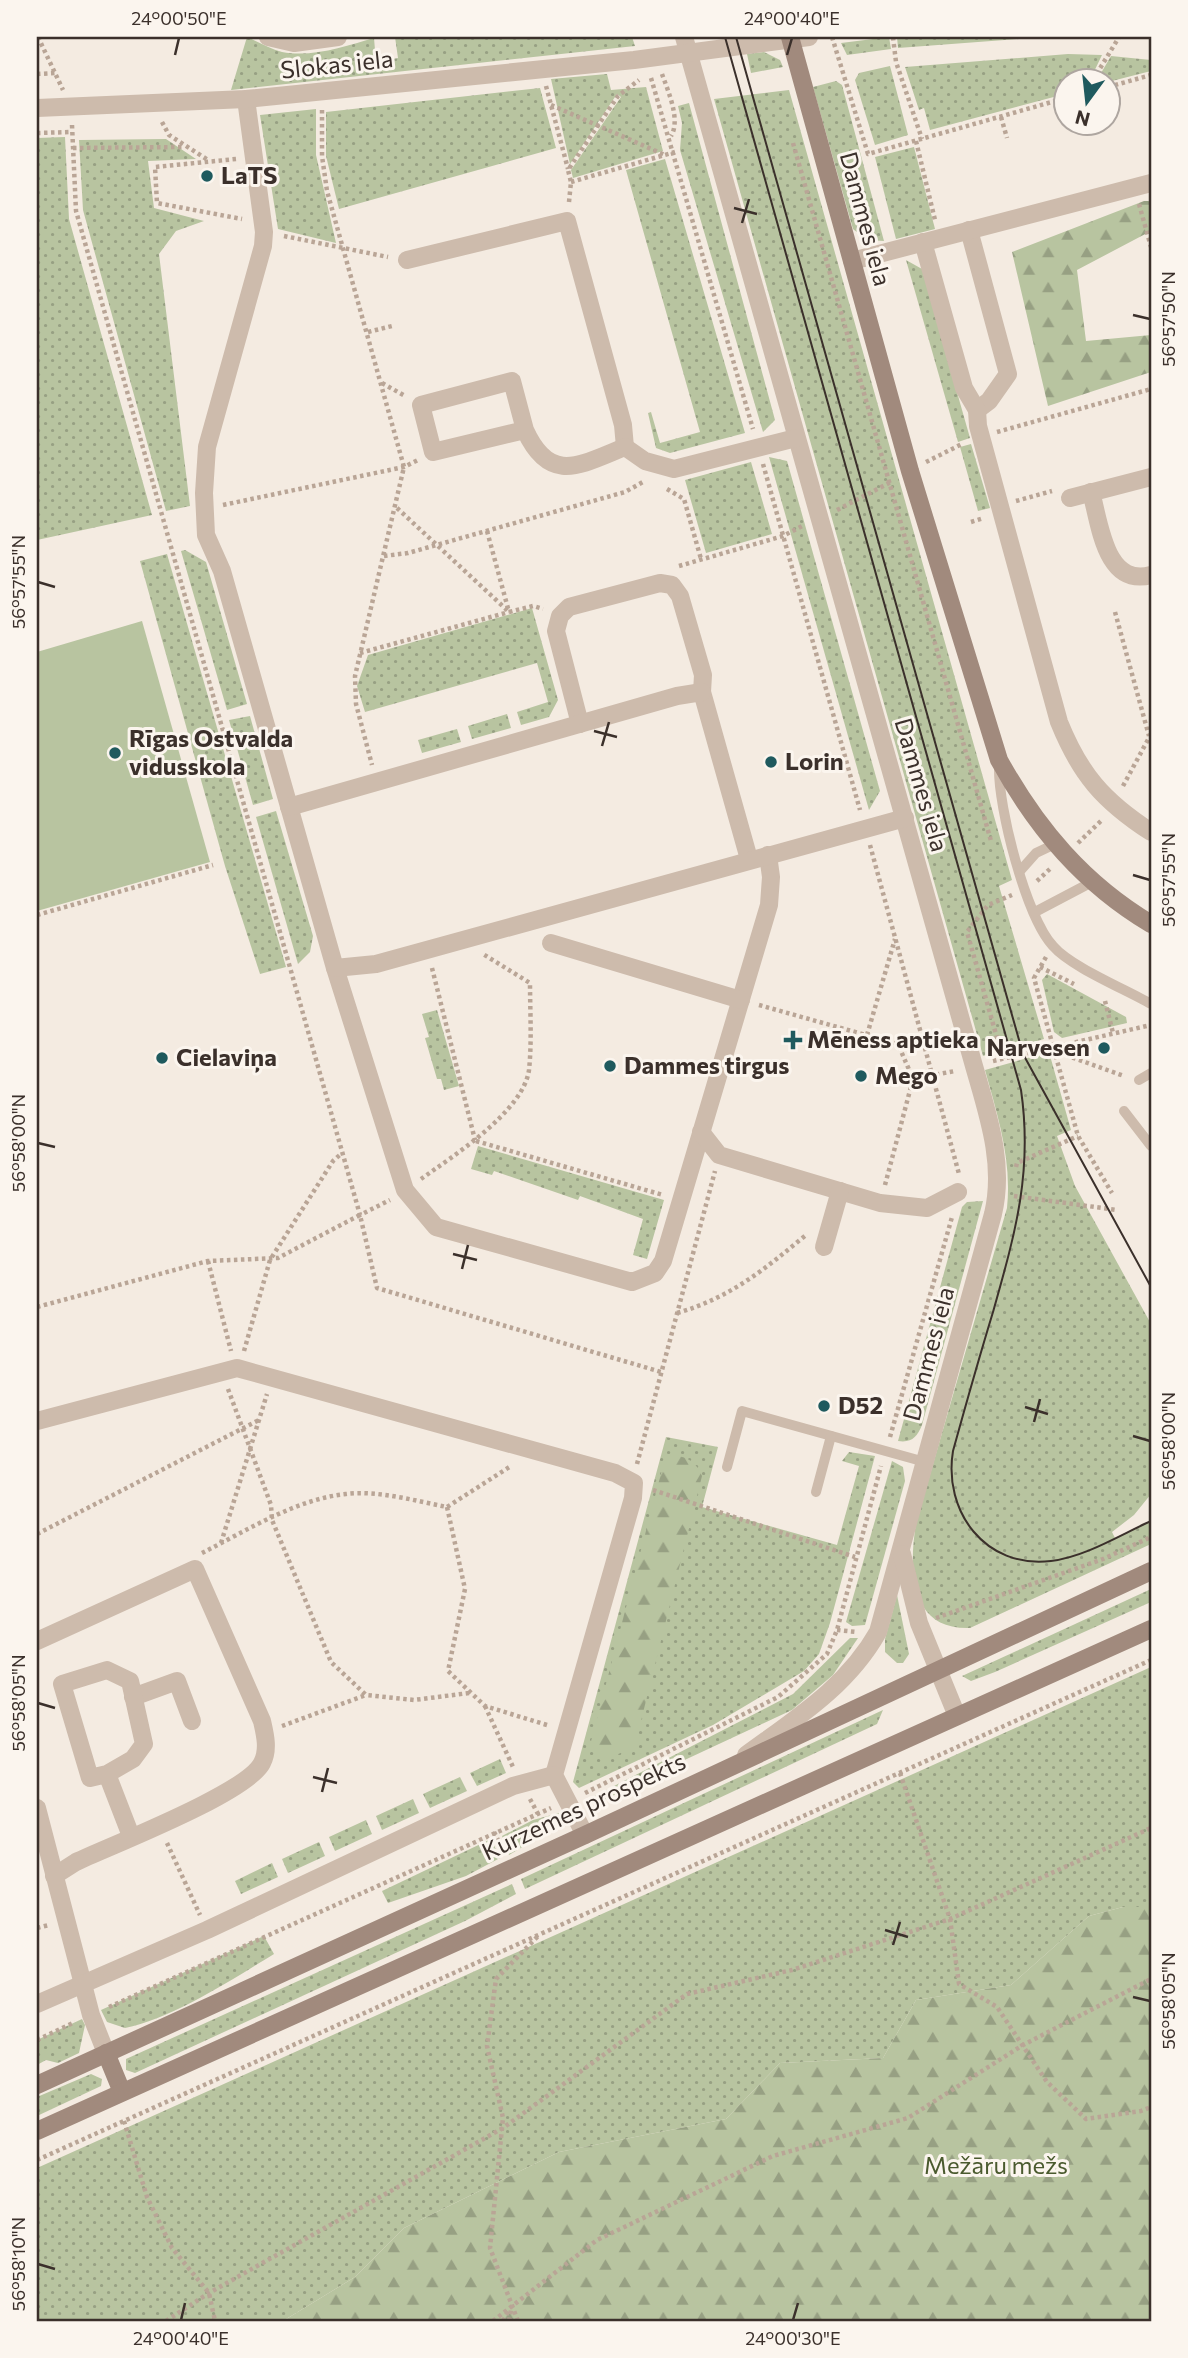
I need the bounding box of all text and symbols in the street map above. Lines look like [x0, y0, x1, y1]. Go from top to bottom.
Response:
text: 24°00'50"E [131, 7, 227, 29]
text: 24°00'40"E [744, 7, 840, 29]
street label: Slokas iela [279, 43, 395, 84]
north arrow [1052, 66, 1122, 136]
text: N [1073, 106, 1092, 132]
street label: Dammes iela [835, 148, 898, 289]
place label: LaTS [221, 160, 278, 189]
marker: LaTS [199, 168, 215, 184]
text: 56°57'50"N [1157, 271, 1179, 367]
text: 56°57'55"N [7, 535, 29, 629]
street label: Dammes iela [890, 714, 955, 855]
place label: Rīgas Ostvalda vidusskola [129, 723, 293, 780]
marker: Rīgas Ostvalda vidusskola [107, 745, 123, 761]
place label: Lorin [785, 746, 844, 775]
marker: Lorin [763, 754, 779, 770]
text: 56°57'55"N [1157, 833, 1179, 927]
place label: Mēness aptieka [807, 1024, 979, 1053]
marker: Mēness aptieka [785, 1032, 801, 1048]
place label: Narvesen [987, 1032, 1090, 1061]
marker: Narvesen [1096, 1040, 1112, 1056]
place label: Cielaviņa [176, 1042, 277, 1073]
marker: Cielaviņa [154, 1050, 170, 1066]
place label: Dammes tirgus [624, 1050, 789, 1079]
marker: Dammes tirgus [602, 1058, 618, 1074]
place label: Mego [875, 1060, 938, 1089]
marker: Mego [853, 1068, 869, 1084]
text: 56°58'00"N [7, 1094, 29, 1192]
street label: Dammes iela [896, 1283, 959, 1424]
place label: D52 [838, 1390, 883, 1419]
text: 56°58'00"N [1157, 1392, 1179, 1490]
marker: D52 [816, 1398, 832, 1414]
text: 56°58'05"N [7, 1655, 29, 1751]
street label: Kurzemes prospekts [477, 1746, 690, 1866]
text: 56°58'05"N [1157, 1953, 1179, 2049]
park label: Mežāru mežs [924, 2150, 1068, 2179]
text: 56°58'10"N [7, 2217, 29, 2311]
text: 24°00'40"E [133, 2327, 229, 2349]
text: 24°00'30"E [745, 2327, 841, 2349]

